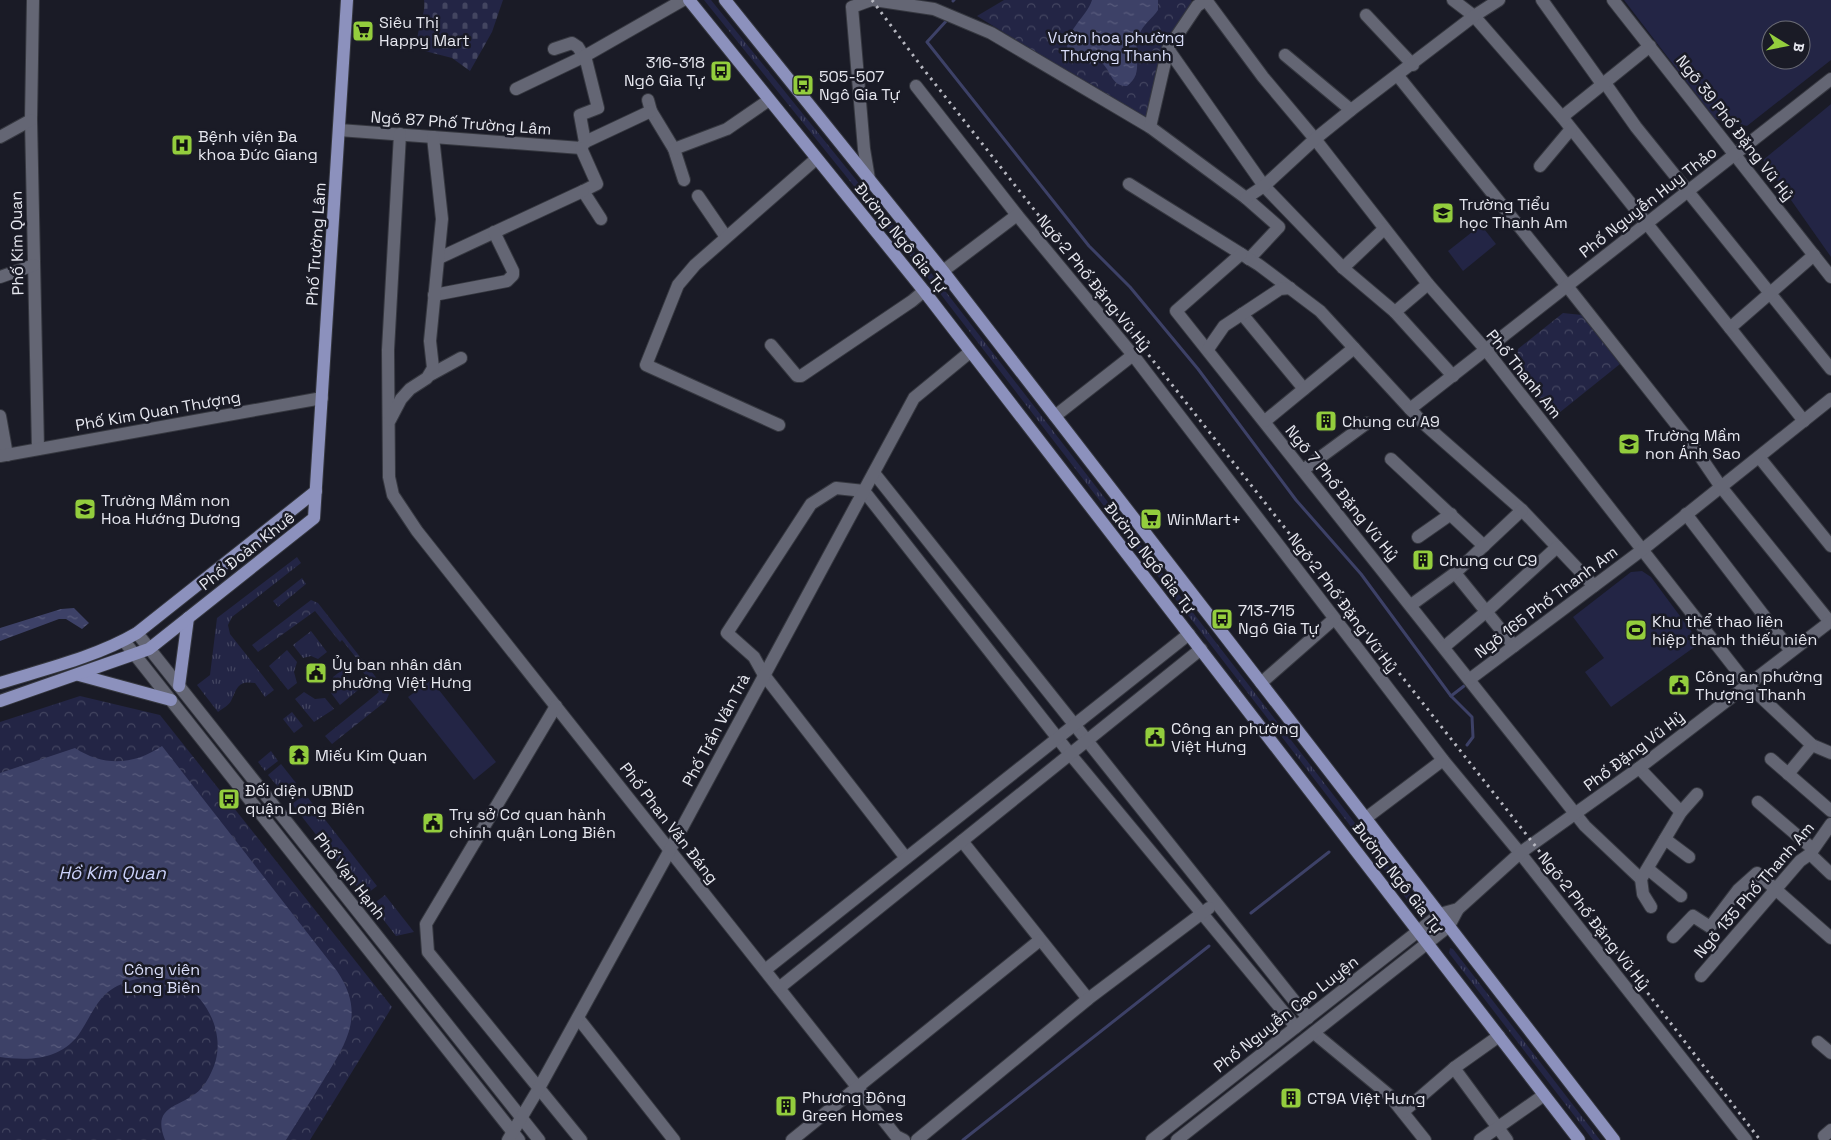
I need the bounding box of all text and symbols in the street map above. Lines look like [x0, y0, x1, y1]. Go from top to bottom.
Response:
place label: Siêu Thị Happy Mart [379, 12, 470, 51]
supermarket icon: Siêu Thị Happy Mart [351, 19, 375, 43]
north arrow [1761, 20, 1811, 70]
park label: Vườn hoa phường Thượng Thanh [1047, 27, 1185, 66]
text: B [1789, 41, 1808, 53]
street label: Ngõ 39 Phố Đặng Vũ Hỷ [1671, 51, 1799, 205]
place label: 316-318 Ngô Gia Tự [624, 52, 705, 91]
bus stop icon: 316-318 Ngô Gia Tự [709, 59, 733, 83]
place label: 505-507 Ngô Gia Tự [819, 66, 900, 105]
bus stop icon: 505-507 Ngô Gia Tự [791, 73, 815, 97]
street label: Ngõ 87 Phố Trường Lâm [370, 106, 552, 140]
place label: Bệnh viện Đa khoa Đức Giang [198, 126, 318, 165]
hospital icon: Bệnh viện Đa khoa Đức Giang [170, 133, 194, 157]
street label: Phố Nguyễn Huy Thảo [1575, 142, 1721, 262]
street label: Đường Ngô Gia Tự [850, 179, 952, 298]
street label: Phố Trường Lâm [301, 182, 331, 306]
street label: Phố Kim Quan [6, 191, 28, 295]
place label: Trường Tiểu học Thanh Am [1459, 194, 1568, 233]
school or university icon: Trường Tiểu học Thanh Am [1431, 201, 1455, 225]
street label: Ngõ 2 Phố Đặng Vũ Hỷ [1032, 210, 1156, 356]
street label: Phố Thanh Am [1482, 325, 1566, 423]
street label: Phố Kim Quan Thượng [74, 386, 242, 436]
building icon: Chung cư A9 [1314, 409, 1338, 433]
place label: Chung cư A9 [1342, 411, 1440, 432]
street label: Ngõ 7 Phố Đặng Vũ Hỷ [1281, 421, 1403, 565]
place label: Trường Mầm non Ánh Sao [1645, 425, 1741, 464]
school or university icon: Trường Mầm non Ánh Sao [1617, 432, 1641, 456]
place label: Trường Mầm non Hoa Hướng Dương [101, 490, 241, 529]
school or university icon: Trường Mầm non Hoa Hướng Dương [73, 497, 97, 521]
street label: Đường Ngô Gia Tự [1100, 498, 1200, 618]
street label: Phố Đoàn Khuê [195, 507, 299, 595]
supermarket icon: WinMart+ [1139, 507, 1163, 531]
place label: WinMart+ [1167, 509, 1241, 530]
street label: Ngõ 2 Phố Đặng Vũ Hỷ [1284, 529, 1402, 677]
street label: Ngõ 165 Phố Thanh Am [1470, 541, 1622, 663]
building icon: Chung cư C9 [1411, 548, 1435, 572]
place label: Chung cư C9 [1439, 550, 1537, 571]
place label: 713-715 Ngô Gia Tự [1238, 600, 1319, 639]
bus stop icon: 713-715 Ngô Gia Tự [1210, 607, 1234, 631]
place label: Khu thể thao liên hiệp thanh thiếu niên [1652, 611, 1817, 650]
sports icon: Khu thể thao liên hiệp thanh thiếu niên [1624, 618, 1648, 642]
place label: Ủy ban nhân dân phường Việt Hưng [332, 654, 472, 693]
public building icon: Ủy ban nhân dân phường Việt Hưng [304, 661, 328, 685]
place label: Công an phường Thượng Thanh [1695, 666, 1823, 705]
street label: Phố Trần Văn Trà [677, 670, 755, 790]
public building icon: Công an phường Thượng Thanh [1667, 673, 1691, 697]
street label: Phố Đặng Vũ Hỷ [1579, 706, 1689, 796]
place label: Công an phường Việt Hưng [1171, 718, 1299, 757]
public building icon: Công an phường Việt Hưng [1143, 725, 1167, 749]
temple icon: Miếu Kim Quan [287, 743, 311, 767]
place label: Miếu Kim Quan [315, 745, 427, 766]
street label: Phố Phan Văn Đáng [615, 758, 723, 888]
place label: Đối diện UBND quận Long Biên [245, 780, 365, 819]
bus stop icon: Đối diện UBND quận Long Biên [217, 787, 241, 811]
place label: Trụ sở Cơ quan hành chính quận Long Biên [449, 804, 616, 843]
public building icon: Trụ sở Cơ quan hành chính quận Long Biên [421, 811, 445, 835]
street label: Đường Ngô Gia Tự [1348, 818, 1448, 938]
street label: Ngõ 135 Phố Thanh Am [1689, 818, 1819, 962]
street label: Phố Vạn Hạnh [309, 828, 391, 924]
street label: Ngõ 2 Phố Đặng Vũ Hỷ [1533, 848, 1655, 994]
water label: Hồ Kim Quan [58, 861, 167, 884]
street label: Phố Nguyễn Cao Luyện [1209, 951, 1363, 1077]
park label: Công viên Long Biên [124, 959, 200, 998]
building icon: CT9A Việt Hưng [1279, 1086, 1303, 1110]
place label: Phương Đông Green Homes [802, 1087, 906, 1126]
place label: CT9A Việt Hưng [1307, 1088, 1426, 1109]
building icon: Phương Đông Green Homes [774, 1094, 798, 1118]

